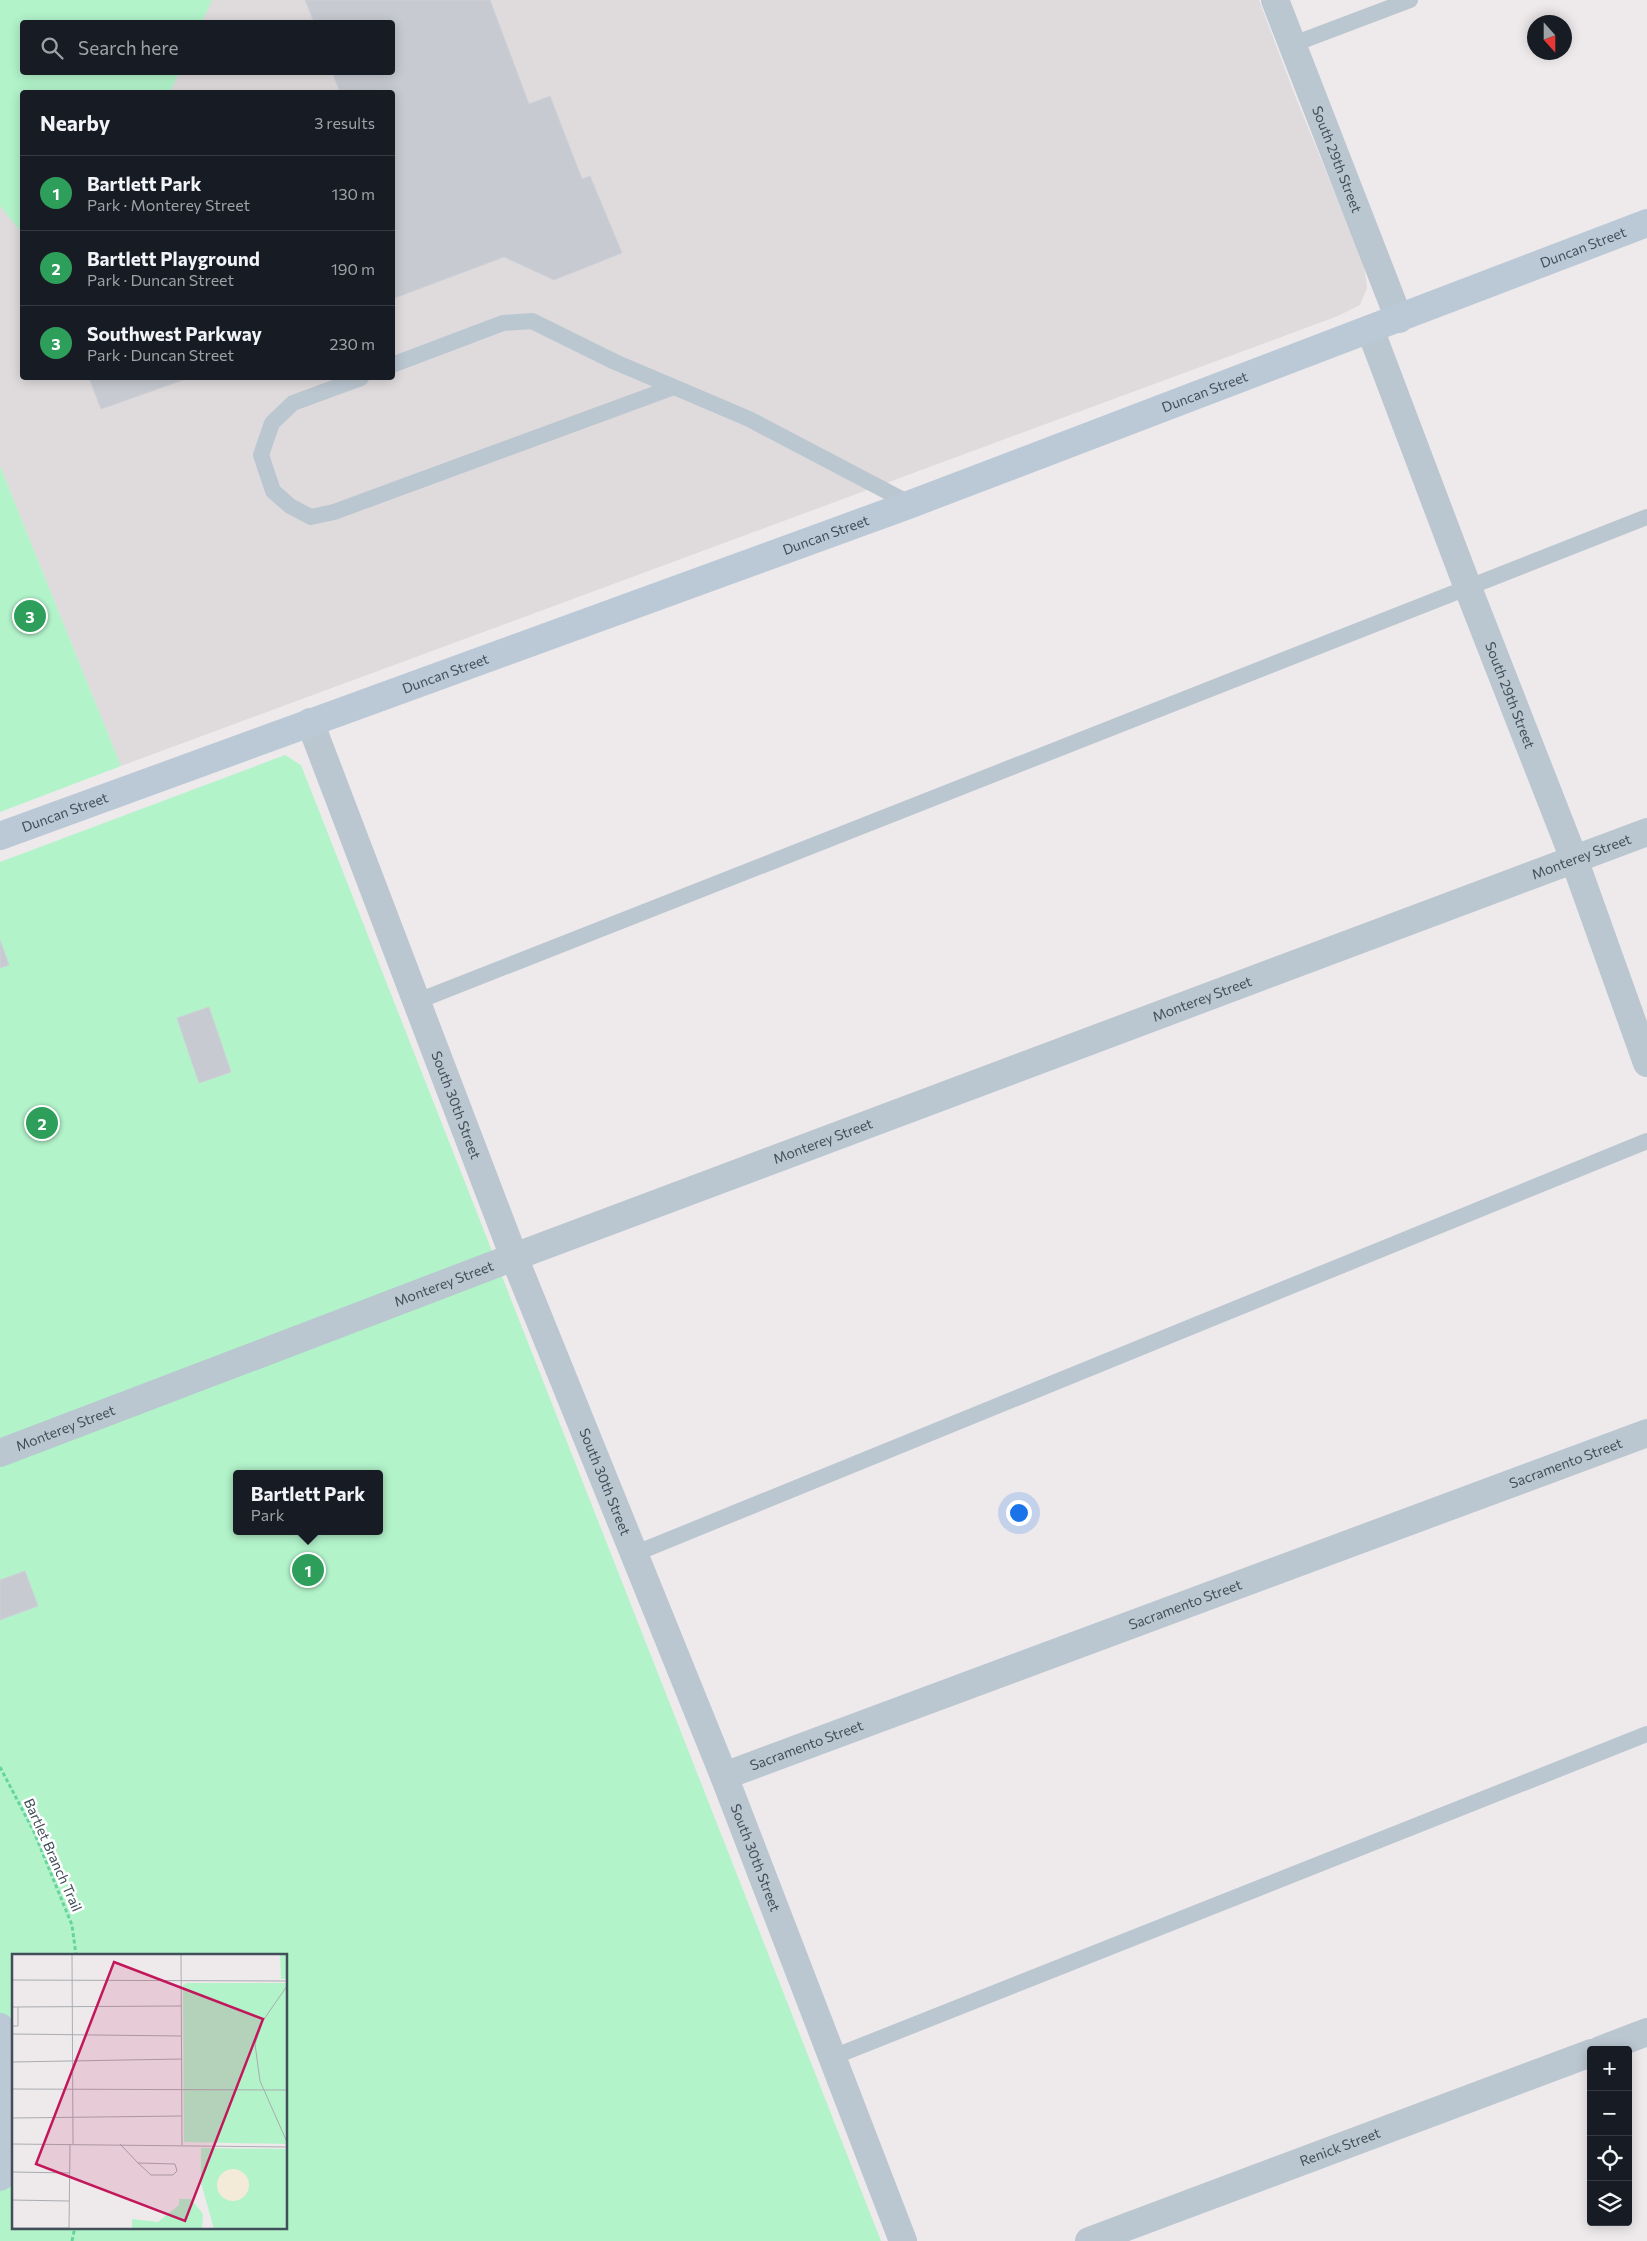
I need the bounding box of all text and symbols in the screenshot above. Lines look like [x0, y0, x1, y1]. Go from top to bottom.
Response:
north arrow [1527, 15, 1572, 60]
search box [20, 20, 395, 75]
icon: search [38, 34, 66, 62]
text: Search here [78, 36, 178, 59]
street label: South 29th Street [1309, 103, 1366, 215]
text: Nearby [40, 110, 110, 135]
text: 3 results [314, 113, 375, 132]
text: Bartlett Park [87, 172, 201, 195]
text: 1 [52, 184, 60, 203]
text: 130 m [332, 184, 375, 203]
text: Park · Monterey Street [87, 195, 250, 214]
street label: Duncan Street [1537, 223, 1629, 271]
text: Bartlett Playground [87, 247, 260, 270]
text: 2 [51, 259, 61, 278]
text: 190 m [331, 259, 375, 278]
text: Park · Duncan Street [87, 270, 234, 289]
text: Southwest Parkway [87, 322, 262, 345]
text: 3 [51, 334, 61, 353]
text: 230 m [330, 334, 375, 353]
text: Park · Duncan Street [87, 345, 234, 364]
street label: Duncan Street [1159, 367, 1250, 416]
street label: Duncan Street [780, 511, 871, 558]
pin: 3 [14, 597, 46, 635]
street label: South 29th Street [1482, 639, 1539, 751]
street label: Duncan Street [400, 650, 491, 697]
street label: Duncan Street [19, 788, 110, 835]
street label: Monterey Street [1529, 830, 1633, 883]
street label: Monterey Street [1150, 972, 1254, 1025]
street label: South 30th Street [428, 1049, 485, 1161]
pin: 2 [26, 1104, 58, 1142]
street label: Monterey Street [771, 1114, 875, 1167]
street label: Monterey Street [392, 1257, 496, 1310]
street label: Monterey Street [13, 1401, 118, 1454]
street label: South 30th Street [576, 1425, 635, 1538]
street label: Sacramento Street [1507, 1434, 1625, 1491]
popup [233, 1470, 383, 1535]
text: Bartlett Park [251, 1482, 365, 1505]
your location [1006, 1500, 1032, 1526]
text: Park [251, 1505, 284, 1524]
pin: 1 [292, 1551, 324, 1589]
street label: Sacramento Street [1126, 1575, 1244, 1633]
street label: Sacramento Street [747, 1716, 865, 1774]
street label: Bartlet Branch Trail [21, 1796, 86, 1914]
street label: South 30th Street [727, 1801, 784, 1914]
inset map [12, 1954, 288, 2228]
map controls [1587, 2046, 1632, 2226]
button: + [1587, 2046, 1632, 2091]
button: − [1587, 2091, 1632, 2136]
street label: Renick Street [1297, 2124, 1383, 2169]
button: locate [1587, 2136, 1632, 2181]
button: layers [1587, 2181, 1632, 2226]

